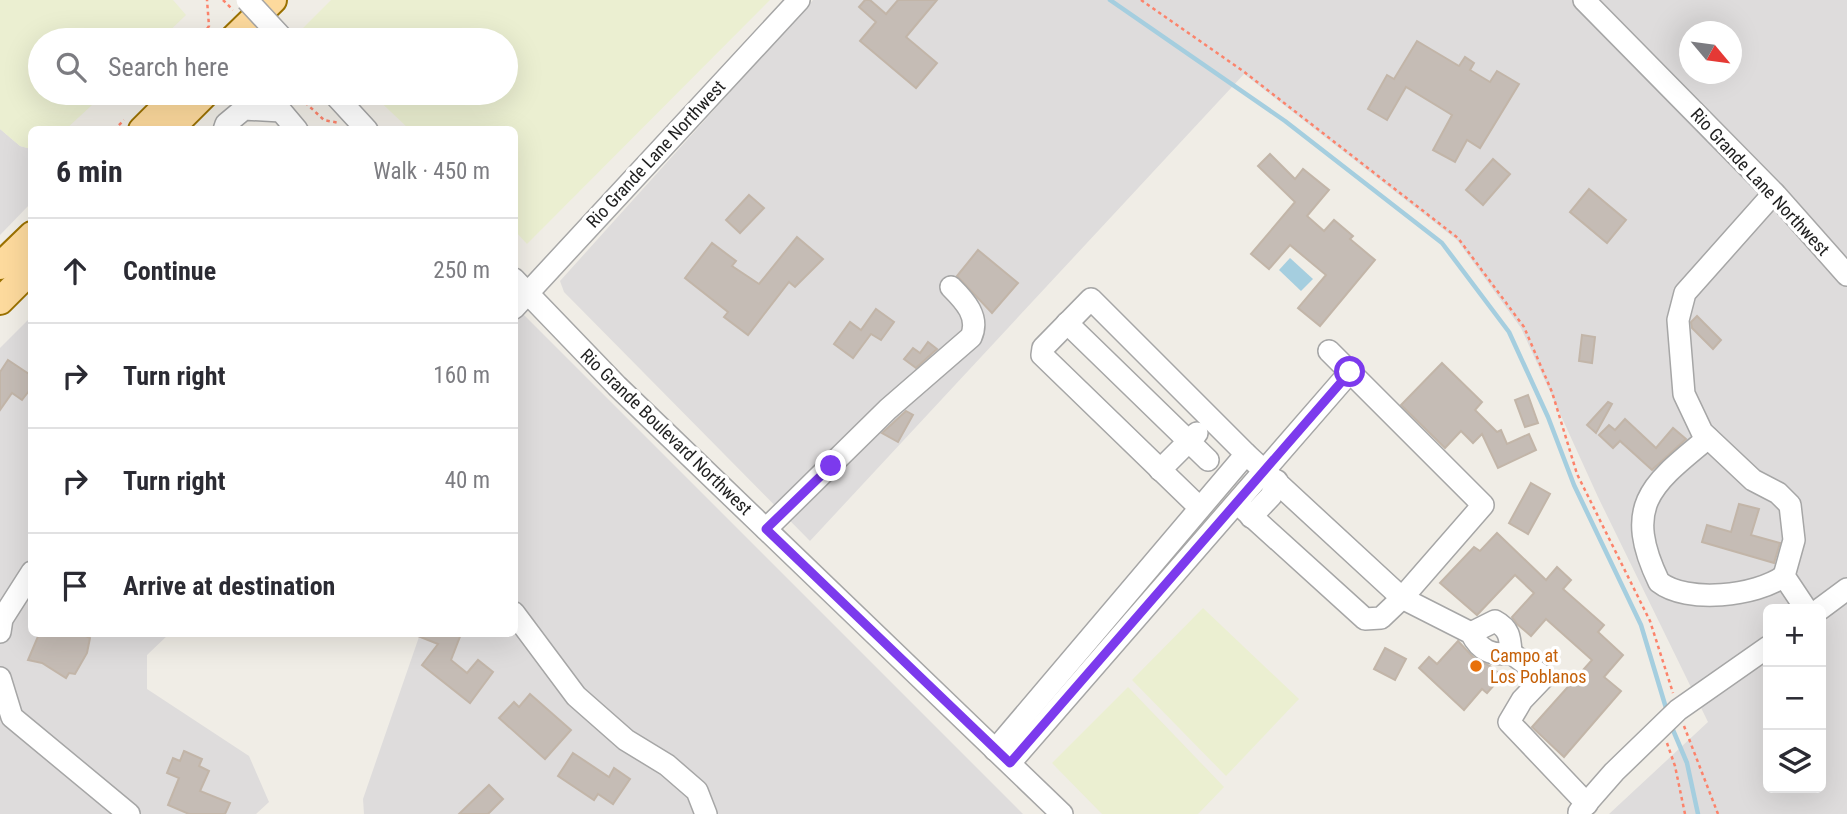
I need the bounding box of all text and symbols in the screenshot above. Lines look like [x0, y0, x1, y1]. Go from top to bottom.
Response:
north arrow [1679, 21, 1742, 84]
search box [28, 28, 518, 105]
icon: search [52, 48, 90, 86]
text: Search here [108, 52, 229, 82]
street label: Rio Grande Lane Northwest [582, 76, 729, 232]
street label: Rio Grande Lane Northwest [1687, 104, 1834, 260]
text: 6 min [56, 154, 123, 189]
text: Walk · 450 m [373, 158, 490, 185]
icon: ahead [56, 252, 94, 290]
text: Continue [123, 256, 216, 286]
text: 250 m [433, 257, 490, 284]
street label: Rio Grande Boulevard Northwest [576, 344, 756, 519]
route start [1334, 356, 1365, 387]
icon: right [56, 357, 94, 395]
text: Turn right [123, 361, 225, 391]
text: 160 m [433, 362, 490, 389]
route end [815, 450, 846, 481]
icon: right [56, 462, 94, 500]
text: Turn right [123, 466, 225, 496]
text: 40 m [445, 467, 490, 494]
icon: arrive [56, 567, 94, 605]
text: Arrive at destination [123, 571, 335, 601]
map controls [1763, 604, 1826, 793]
button: + [1763, 604, 1826, 667]
place label: Campo at Los Poblanos [1490, 645, 1586, 687]
marker: Campo at Los Poblanos [1468, 658, 1484, 674]
button: − [1763, 667, 1826, 730]
button: layers [1763, 730, 1826, 793]

